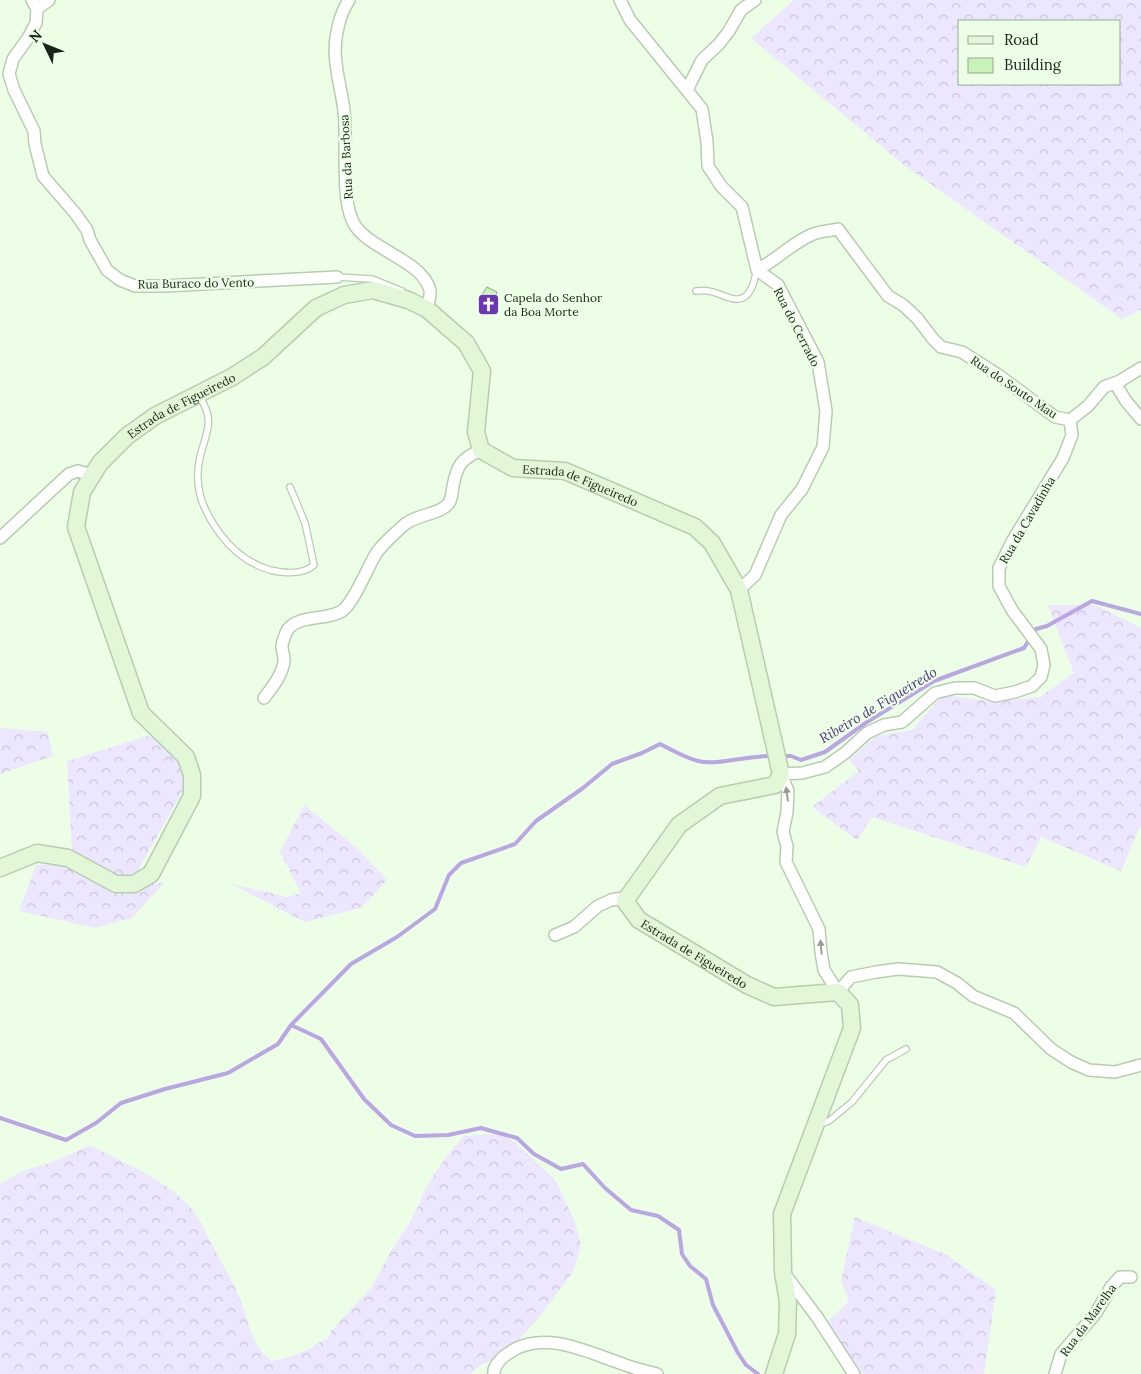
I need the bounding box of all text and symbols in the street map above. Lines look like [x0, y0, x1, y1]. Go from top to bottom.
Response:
north arrow [20, 20, 70, 70]
legend [958, 20, 1121, 85]
text: N [25, 26, 46, 46]
text: Road [1004, 30, 1039, 49]
text: Building [1004, 55, 1062, 74]
street label: Rua da Barbosa [336, 114, 356, 200]
street label: Rua Buraco do Vento [138, 274, 254, 292]
street label: Rua do Cerrado [771, 285, 823, 369]
place label: Capela do Senhor da Boa Morte [504, 290, 603, 319]
church icon: Capela do Senhor da Boa Morte [476, 292, 500, 316]
street label: Rua do Souto Mau [968, 352, 1060, 422]
street label: Estrada de Figueiredo [124, 369, 238, 441]
street label: Estrada de Figueiredo [522, 461, 641, 509]
street label: Rua da Cavadinha [996, 474, 1058, 566]
water label: Ribeiro de Figueiredo [816, 663, 940, 747]
one-way arrow [783, 785, 791, 801]
street label: Estrada de Figueiredo [638, 916, 750, 991]
one-way arrow [816, 939, 824, 955]
street label: Rua da Marelha [1057, 1281, 1119, 1359]

